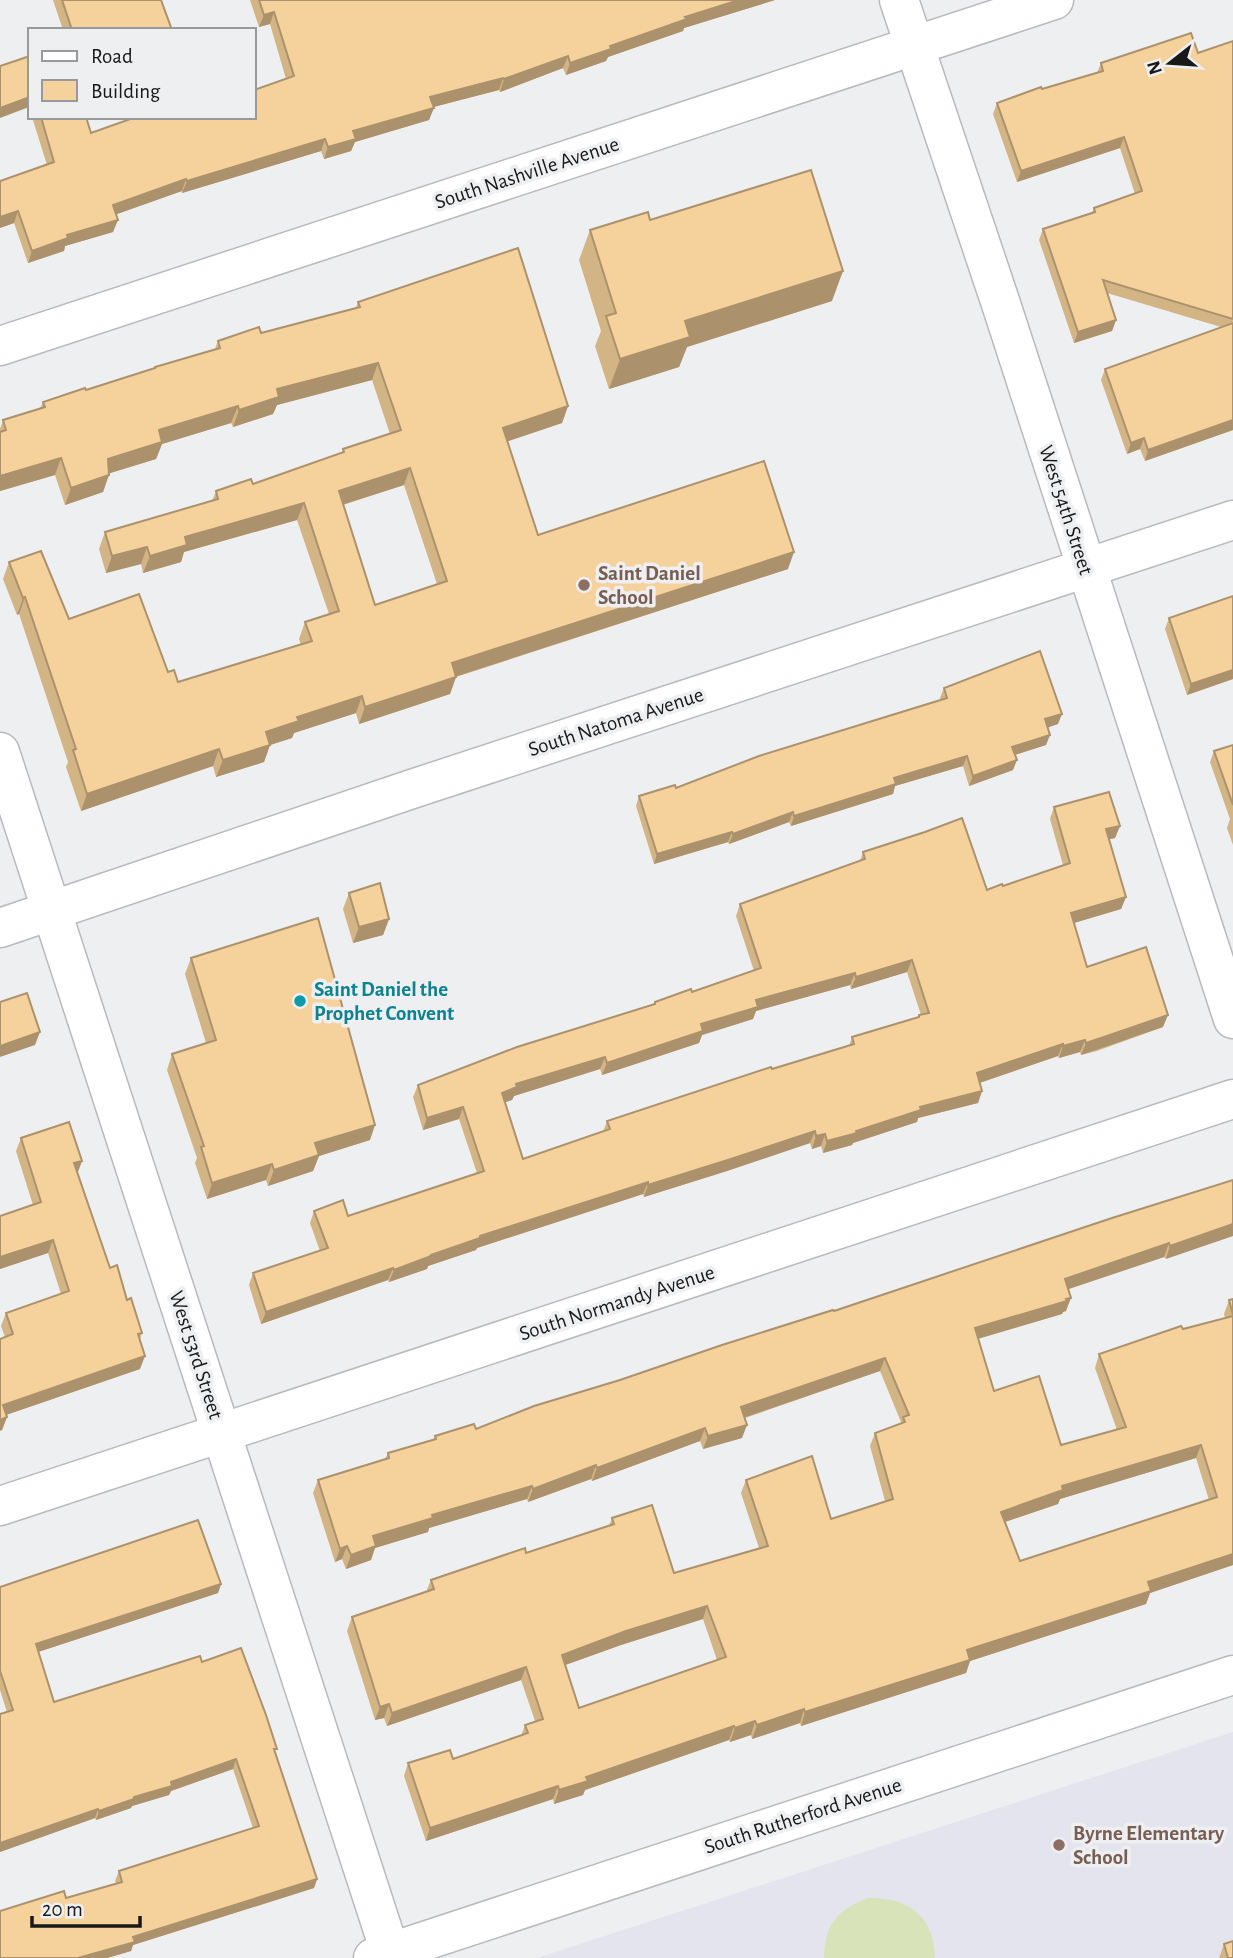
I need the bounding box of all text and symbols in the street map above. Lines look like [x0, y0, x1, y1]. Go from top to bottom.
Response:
legend [28, 28, 256, 119]
north arrow [1135, 28, 1205, 98]
text: Road [91, 46, 133, 67]
text: N [1144, 58, 1166, 77]
text: Building [91, 81, 161, 102]
street label: South Nashville Avenue [432, 133, 622, 213]
street label: West 54th Street [1035, 443, 1097, 578]
place label: Saint Daniel School [598, 563, 701, 608]
marker: Saint Daniel School [576, 577, 592, 593]
street label: South Natoma Avenue [526, 684, 706, 760]
place label: Saint Daniel the Prophet Convent [314, 979, 454, 1024]
marker: Saint Daniel the Prophet Convent [292, 993, 308, 1009]
street label: South Normandy Avenue [517, 1261, 717, 1345]
street label: West 53rd Street [165, 1288, 227, 1422]
street label: South Rutherford Avenue [702, 1774, 904, 1858]
place label: Byrne Elementary School [1073, 1823, 1225, 1868]
marker: Byrne Elementary School [1051, 1837, 1067, 1853]
scale bar [32, 1884, 140, 1928]
text: 20 m [42, 1899, 83, 1920]

